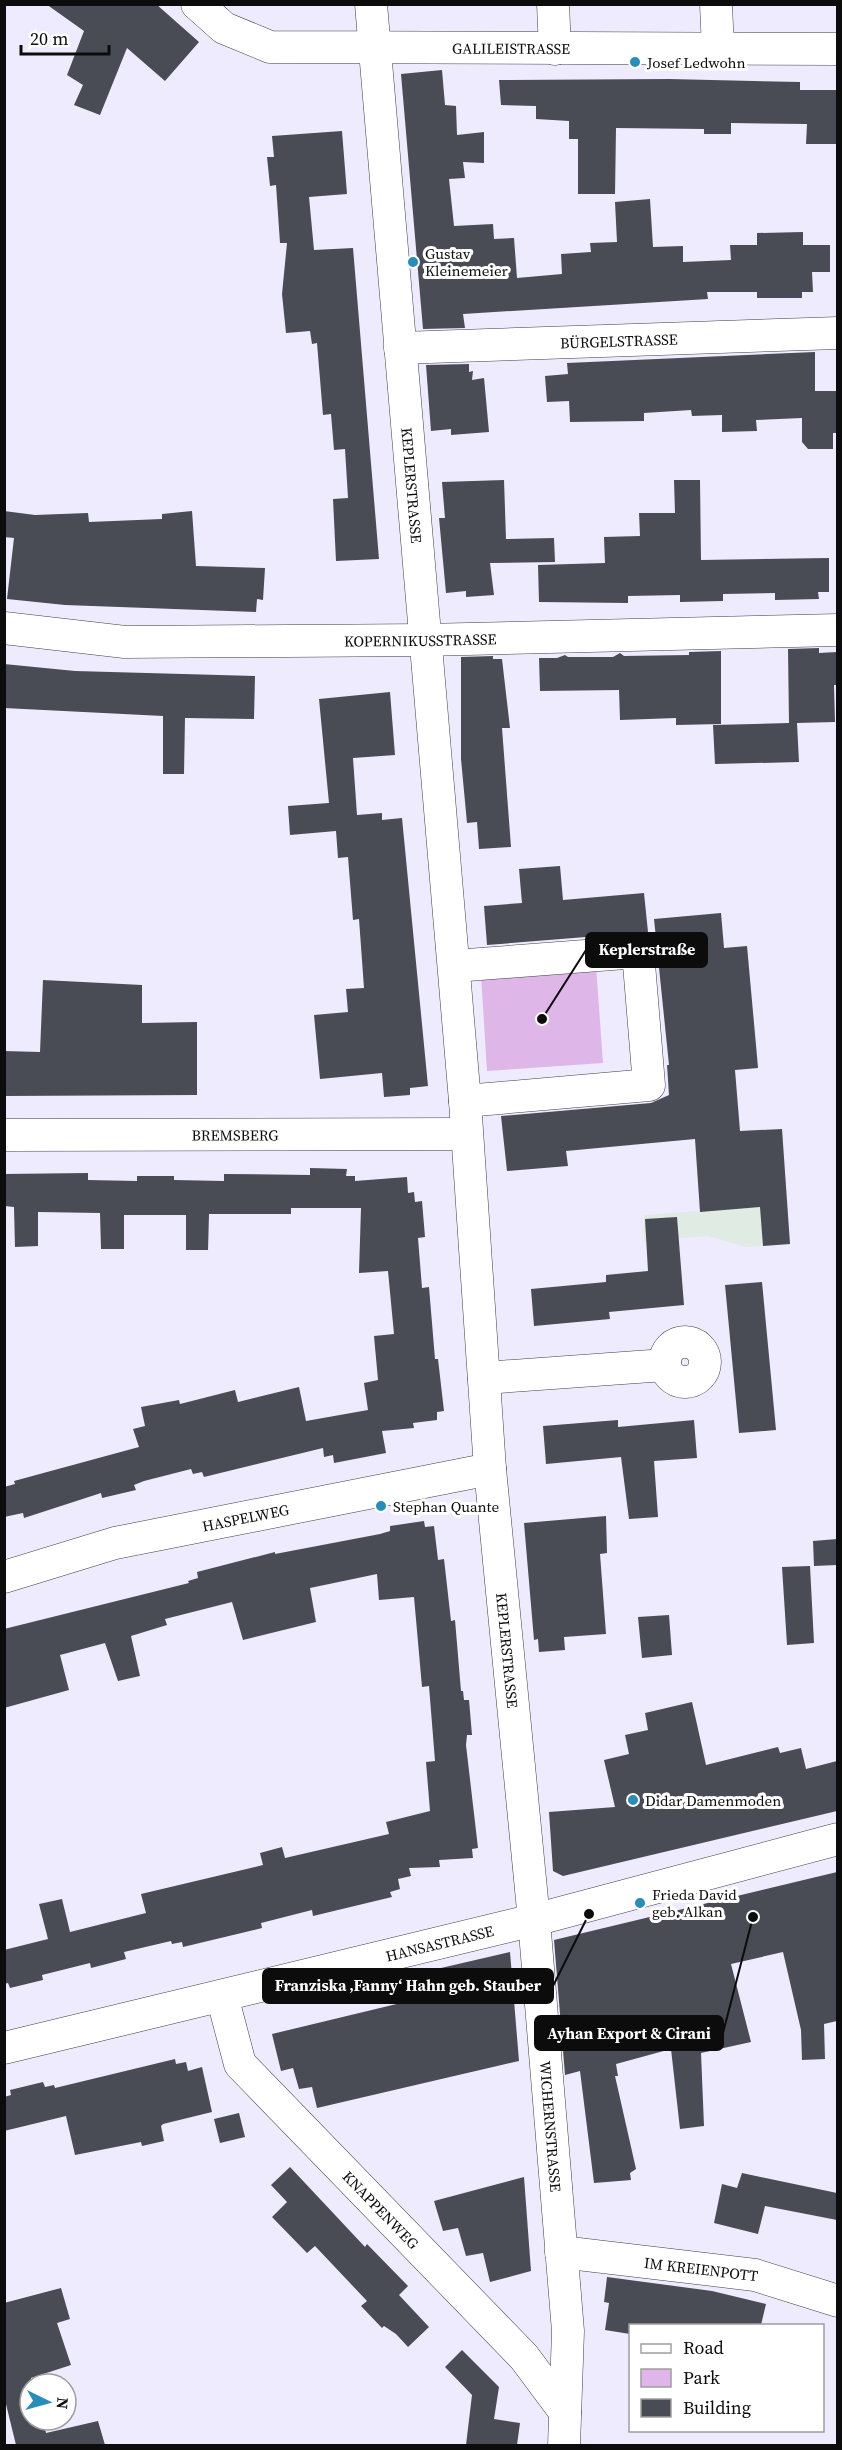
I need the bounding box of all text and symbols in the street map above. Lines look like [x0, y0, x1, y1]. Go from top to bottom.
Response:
scale bar [21, 18, 110, 56]
text: 20 m [30, 26, 68, 51]
street label: GALILEISTRASSE [452, 37, 570, 59]
place label: Josef Ledwohn [646, 52, 746, 73]
marker: Josef Ledwohn [628, 55, 642, 69]
place label: Gustav Kleinemeier [425, 243, 509, 281]
marker: Gustav Kleinemeier [406, 255, 420, 269]
street label: BÜRGELSTRASSE [560, 328, 678, 353]
street label: KEPLERSTRASSE [397, 427, 428, 544]
street label: KOPERNIKUSSTRASSE [344, 628, 497, 651]
callout: Keplerstraße [586, 933, 707, 967]
text: Keplerstraße [599, 938, 695, 960]
street label: BREMSBERG [192, 1124, 278, 1145]
place label: Stephan Quante [393, 1496, 499, 1517]
street label: HASPELWEG [200, 1498, 291, 1536]
marker: Stephan Quante [374, 1499, 388, 1513]
street label: KEPLERSTRASSE [492, 1592, 524, 1709]
place label: Didar Damenmoden [645, 1790, 781, 1811]
marker: Didar Damenmoden [626, 1793, 640, 1807]
place label: Frieda David geb. Alkan [652, 1884, 737, 1922]
marker: Frieda David geb. Alkan [633, 1896, 647, 1910]
street label: HANSASTRASSE [383, 1920, 496, 1966]
callout: Franziska ‚Fanny‘ Hahn geb. Stauber [263, 1969, 553, 2003]
text: Franziska ‚Fanny‘ Hahn geb. Stauber [275, 1974, 542, 1996]
callout: Ayhan Export & Cirani [535, 2016, 723, 2050]
text: Ayhan Export & Cirani [547, 2022, 711, 2044]
street label: WICHERNSTRASSE [535, 2060, 567, 2193]
street label: KNAPPENWEG [338, 2166, 424, 2253]
street label: IM KREIENPOTT [643, 2251, 759, 2286]
legend [629, 2324, 824, 2432]
text: Road [683, 2335, 724, 2360]
text: Park [683, 2365, 720, 2390]
north arrow [18, 2372, 78, 2432]
text: Building [683, 2395, 751, 2420]
text: N [51, 2397, 74, 2410]

